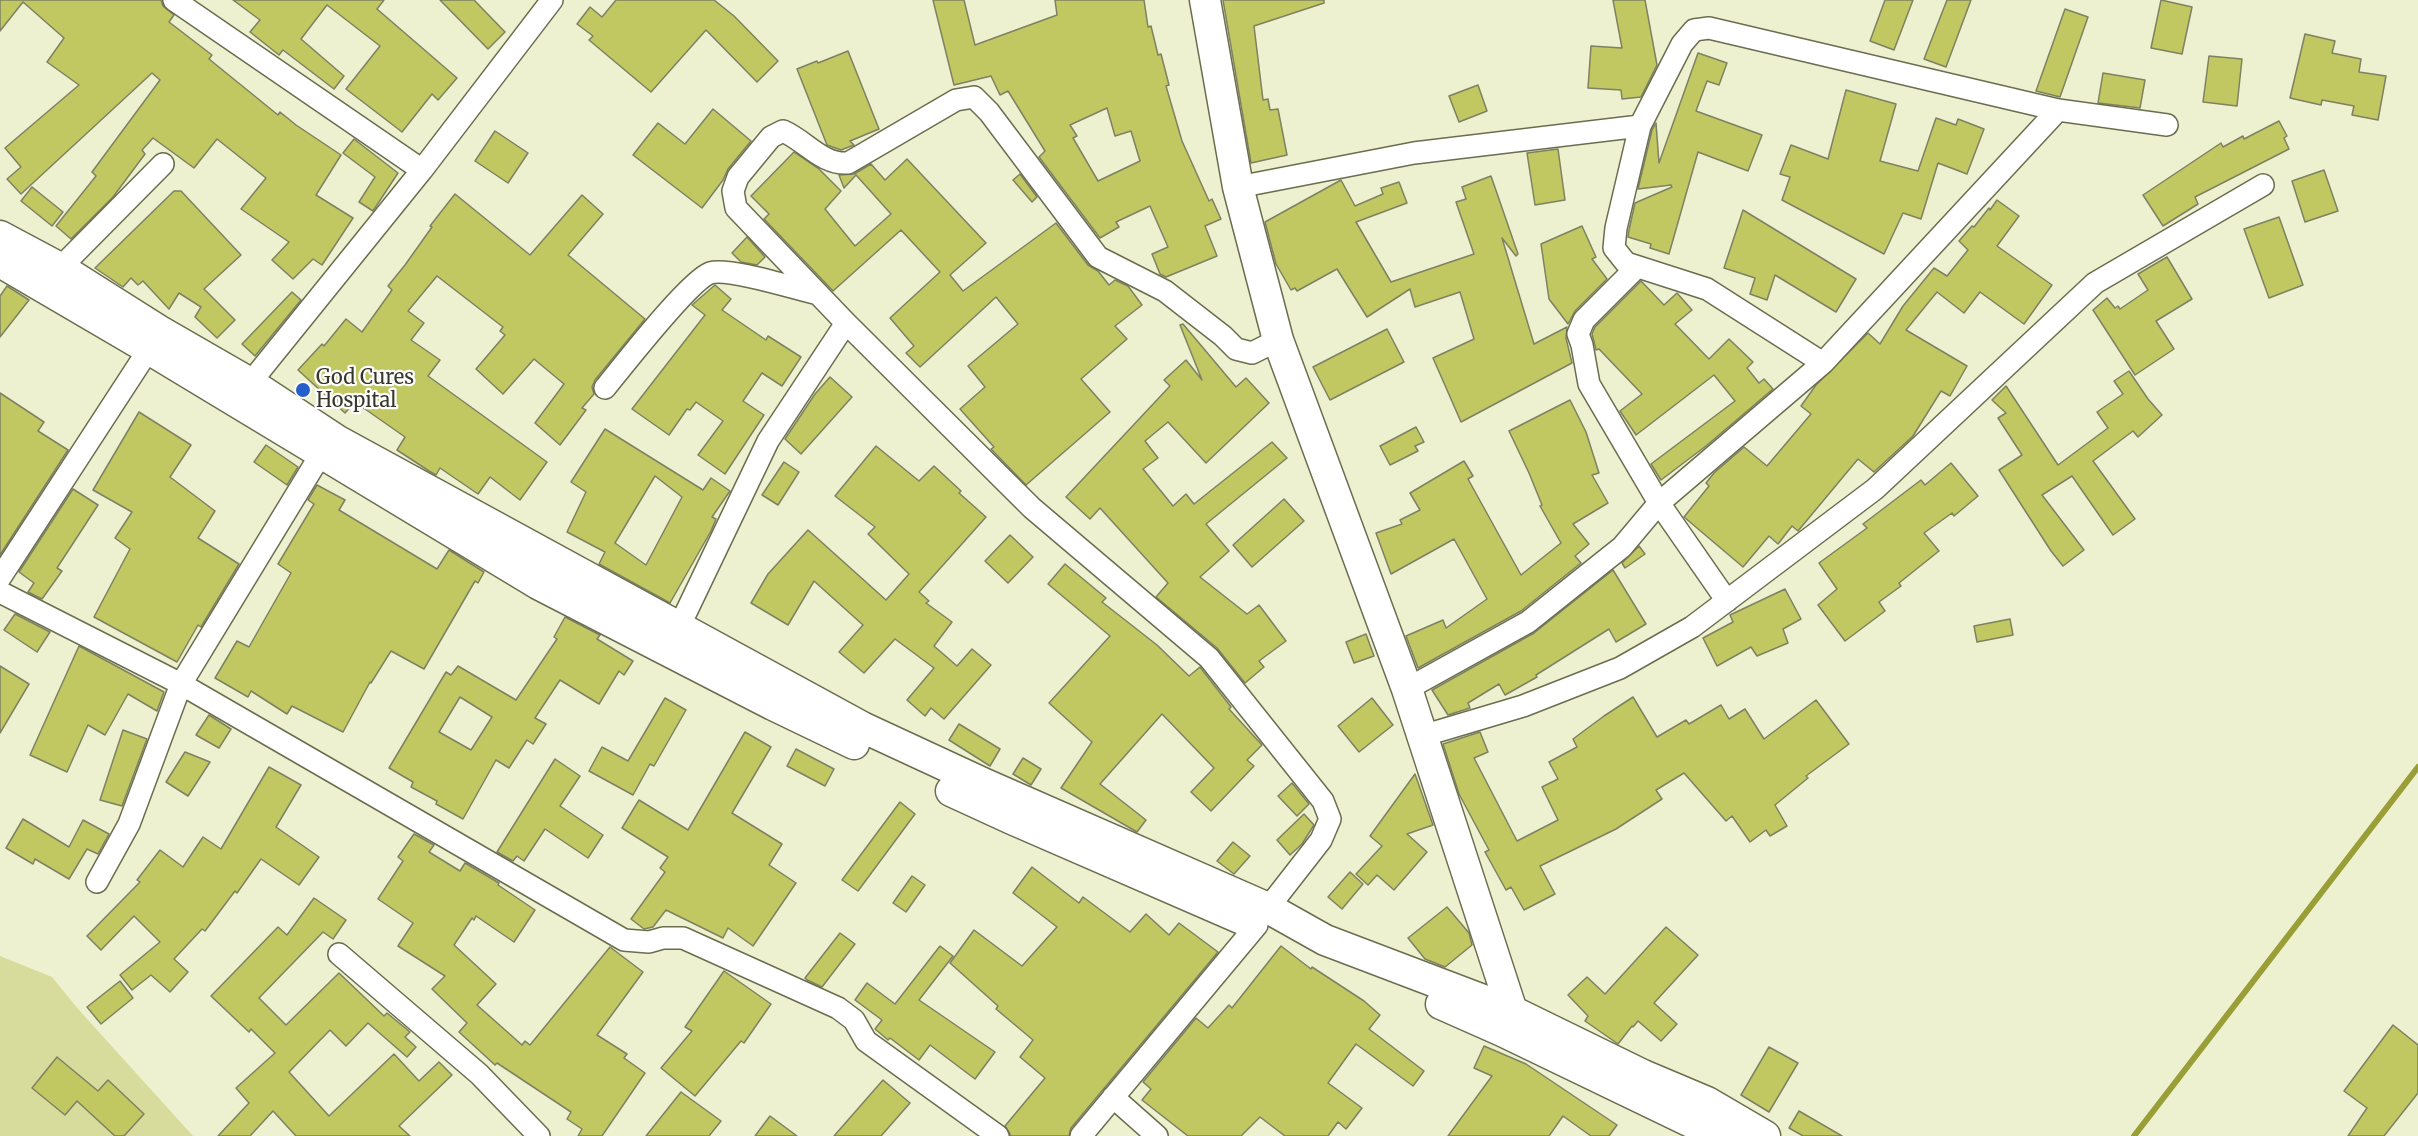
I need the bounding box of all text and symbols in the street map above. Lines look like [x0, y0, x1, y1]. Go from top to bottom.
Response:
place label: God Cures Hospital [316, 366, 414, 413]
marker: God Cures Hospital [294, 381, 312, 399]

